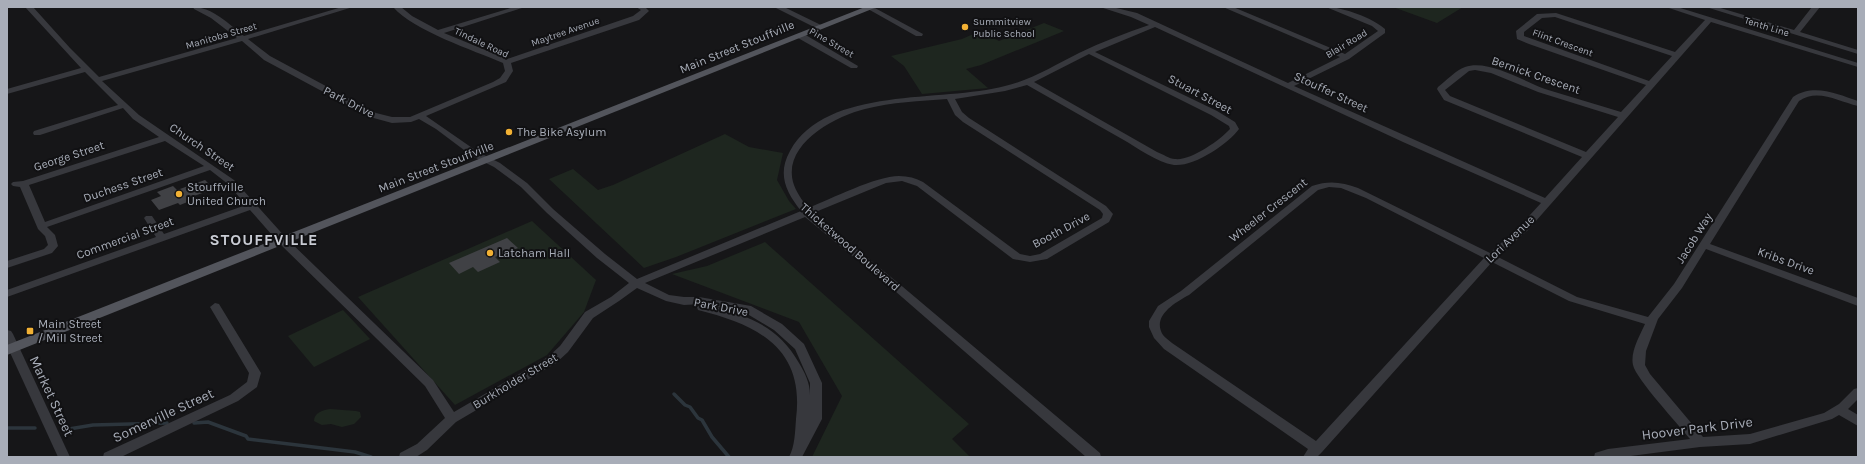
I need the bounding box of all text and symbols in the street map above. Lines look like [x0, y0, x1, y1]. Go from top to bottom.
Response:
street label: Tenth Line [1743, 14, 1791, 39]
street label: Maytree Avenue [530, 15, 601, 49]
place label: Summitview Public School [973, 16, 1035, 40]
street label: Main Street Stouffville [678, 18, 796, 76]
street label: Manitoba Street [184, 20, 258, 52]
marker: Summitview Public School [960, 22, 970, 32]
street label: Tindale Road [452, 25, 511, 61]
street label: Pine Street [807, 25, 856, 61]
street label: Flint Crescent [1531, 26, 1595, 60]
street label: Blair Road [1323, 27, 1370, 61]
street label: Bernick Crescent [1490, 53, 1583, 97]
street label: Stouffer Street [1292, 69, 1371, 115]
street label: Stuart Street [1166, 71, 1235, 117]
street label: Park Drive [321, 83, 377, 121]
street label: Church Street [167, 120, 238, 174]
place label: The Bike Asylum [517, 125, 606, 139]
marker: The Bike Asylum [504, 127, 514, 137]
street label: George Street [32, 138, 106, 174]
street label: Main Street Stouffville [376, 139, 496, 195]
street label: Duchess Street [81, 165, 165, 205]
street label: Wheeler Crescent [1226, 175, 1310, 245]
place label: Stouffville United Church [187, 180, 266, 208]
marker: Stouffville United Church [174, 189, 184, 199]
street label: Thicketwood Boulevard [797, 200, 903, 294]
street label: Booth Drive [1030, 209, 1092, 251]
street label: Jacob Way [1673, 210, 1715, 266]
street label: Lori Avenue [1483, 212, 1537, 266]
street label: Commercial Street [74, 214, 176, 262]
district label: STOUFFVILLE [210, 230, 318, 249]
street label: Kribs Drive [1756, 244, 1816, 278]
place label: Latcham Hall [498, 246, 570, 260]
marker: Latcham Hall [485, 248, 495, 258]
street label: Park Drive [693, 295, 749, 319]
place label: Main Street / Mill Street [38, 317, 103, 345]
marker: Main Street / Mill Street [25, 326, 35, 336]
street label: Burkholder Street [470, 350, 560, 412]
street label: Market Street [26, 353, 78, 439]
street label: Somerville Street [110, 385, 216, 446]
street label: Hoover Park Drive [1641, 413, 1754, 444]

